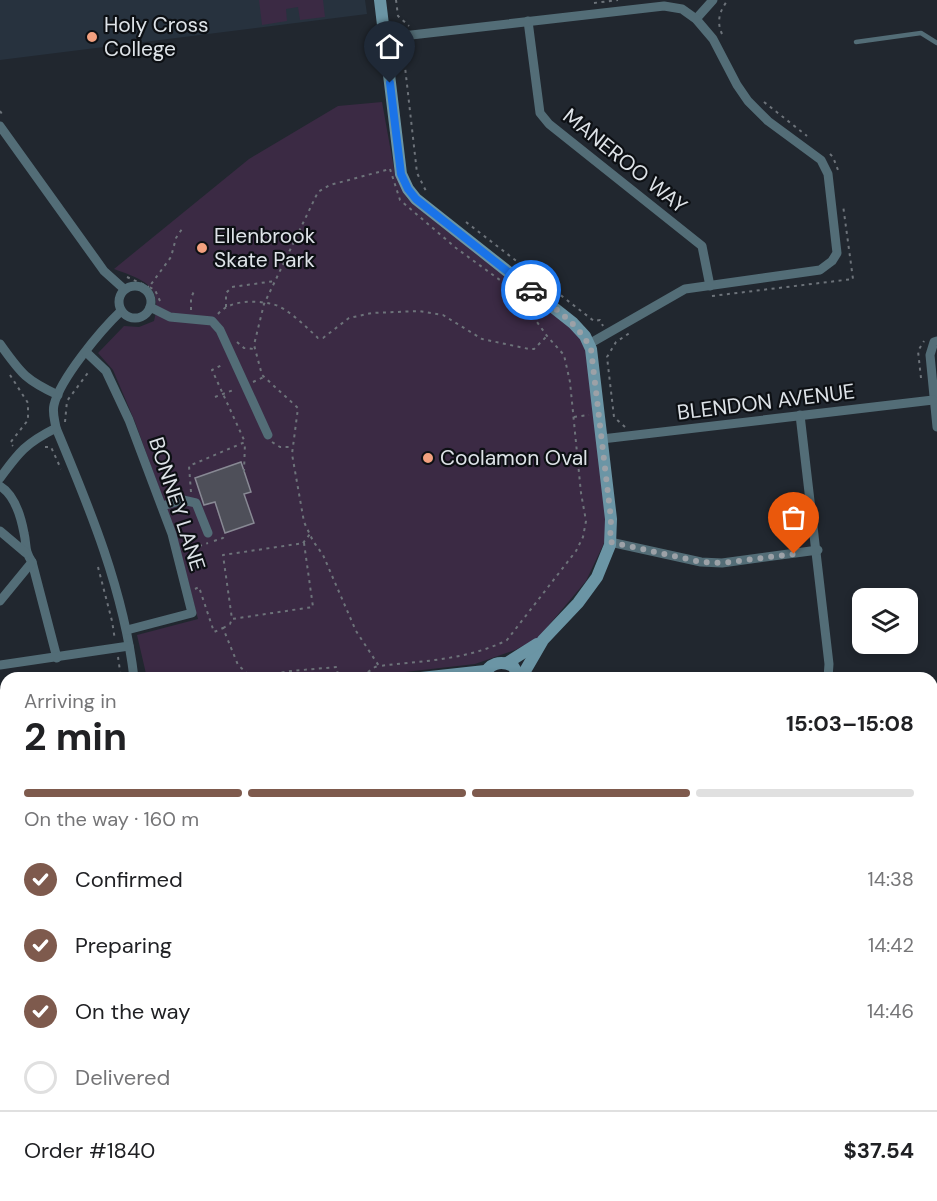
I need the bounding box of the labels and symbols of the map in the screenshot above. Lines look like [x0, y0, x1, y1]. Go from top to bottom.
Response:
place label: Holy Cross College [104, 11, 209, 63]
pin [364, 21, 415, 83]
marker: Holy Cross College [85, 30, 99, 44]
street label: MANEROO WAY [557, 102, 693, 220]
place label: Ellenbrook Skate Park [214, 222, 316, 274]
marker: Ellenbrook Skate Park [195, 241, 209, 255]
courier [501, 260, 561, 320]
street label: BLENDON AVENUE [676, 377, 856, 427]
street label: BONNEY LANE [142, 434, 212, 574]
place label: Coolamon Oval [440, 444, 588, 472]
marker: Coolamon Oval [421, 451, 435, 465]
pin [768, 492, 819, 554]

